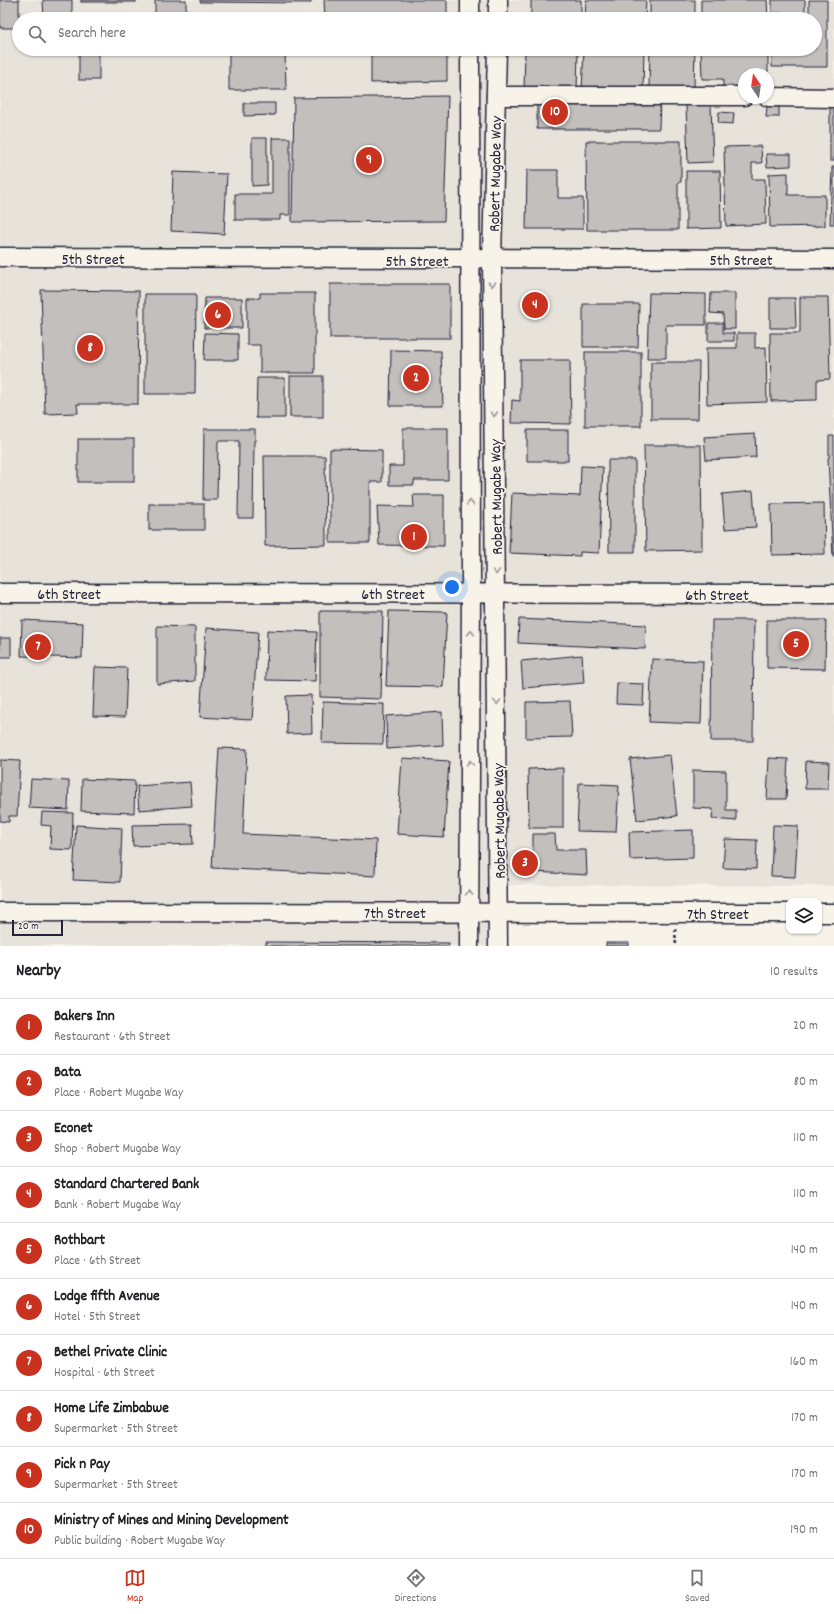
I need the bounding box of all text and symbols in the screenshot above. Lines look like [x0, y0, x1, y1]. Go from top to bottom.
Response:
search box [12, 12, 822, 56]
icon: search [26, 23, 48, 45]
text: Search here [58, 23, 126, 45]
north arrow [738, 68, 774, 104]
pin: 10 [542, 97, 568, 127]
street label: Robert Mugabe Way [484, 115, 509, 232]
pin: 9 [356, 145, 382, 175]
street label: 5th Street [61, 249, 125, 272]
street label: 5th Street [709, 250, 773, 273]
street label: 5th Street [385, 251, 449, 274]
one-way arrow [488, 281, 496, 287]
pin: 4 [522, 290, 548, 320]
pin: 6 [205, 300, 231, 330]
pin: 8 [77, 333, 103, 363]
pin: 2 [403, 363, 429, 393]
one-way arrow [490, 411, 498, 417]
street label: Robert Mugabe Way [485, 438, 510, 555]
one-way arrow [466, 500, 474, 506]
pin: 1 [401, 522, 427, 552]
one-way arrow [492, 569, 500, 575]
your location [442, 577, 462, 597]
street label: 6th Street [37, 584, 101, 607]
street label: 6th Street [361, 584, 425, 607]
street label: 6th Street [685, 585, 749, 608]
pin: 5 [783, 629, 809, 659]
one-way arrow [467, 630, 475, 636]
pin: 7 [25, 632, 51, 662]
one-way arrow [493, 699, 501, 705]
one-way arrow [466, 760, 474, 766]
street label: Robert Mugabe Way [488, 762, 513, 879]
pin: 3 [512, 848, 538, 878]
one-way arrow [465, 890, 473, 896]
map controls [786, 898, 822, 934]
button: layers [786, 898, 822, 934]
street label: 7th Street [364, 903, 426, 926]
street label: 7th Street [687, 904, 749, 927]
scale bar [12, 918, 63, 937]
text: 20 m [18, 919, 39, 935]
text: Nearby [16, 960, 60, 984]
text: 10 results [770, 963, 818, 982]
text: Bakers Inn [54, 1006, 115, 1028]
text: 1 [28, 1017, 30, 1036]
text: 20 m [793, 1017, 818, 1036]
text: Restaurant · 6th Street [54, 1028, 170, 1047]
text: Bata [54, 1062, 81, 1084]
text: 2 [26, 1073, 32, 1092]
text: 80 m [794, 1073, 818, 1092]
text: Place · Robert Mugabe Way [54, 1084, 183, 1103]
text: Econet [54, 1118, 93, 1140]
text: 3 [26, 1129, 32, 1148]
text: 110 m [793, 1129, 818, 1148]
text: Shop · Robert Mugabe Way [54, 1140, 181, 1159]
text: Standard Chartered Bank [54, 1174, 199, 1196]
text: 4 [26, 1185, 32, 1204]
text: 110 m [793, 1185, 818, 1204]
text: Bank · Robert Mugabe Way [54, 1196, 181, 1215]
text: Rothbart [54, 1230, 105, 1252]
text: 5 [26, 1241, 32, 1260]
text: 140 m [791, 1241, 818, 1260]
text: Place · 6th Street [54, 1252, 141, 1271]
text: Lodge fifth Avenue [54, 1286, 160, 1308]
text: 6 [26, 1297, 32, 1316]
text: 140 m [791, 1297, 818, 1316]
text: Hotel · 5th Street [54, 1308, 140, 1327]
text: Bethel Private Clinic [54, 1342, 167, 1364]
text: 7 [27, 1353, 31, 1372]
text: 160 m [790, 1353, 818, 1372]
text: Hospital · 6th Street [54, 1364, 155, 1383]
text: Home Life Zimbabwe [54, 1398, 169, 1420]
text: 8 [26, 1409, 32, 1428]
text: 170 m [791, 1409, 818, 1428]
text: Supermarket · 5th Street [54, 1420, 178, 1439]
text: Pick n Pay [54, 1454, 109, 1476]
text: 9 [26, 1465, 32, 1484]
text: 170 m [791, 1465, 818, 1484]
text: Supermarket · 5th Street [54, 1476, 178, 1495]
text: Ministry of Mines and Mining Development [54, 1510, 289, 1532]
text: 10 [24, 1521, 34, 1540]
text: 190 m [790, 1521, 818, 1540]
text: Public building · Robert Mugabe Way [54, 1532, 225, 1551]
tab: Map [124, 1567, 146, 1607]
tab: Directions [395, 1567, 437, 1607]
tab: Saved [685, 1567, 710, 1607]

